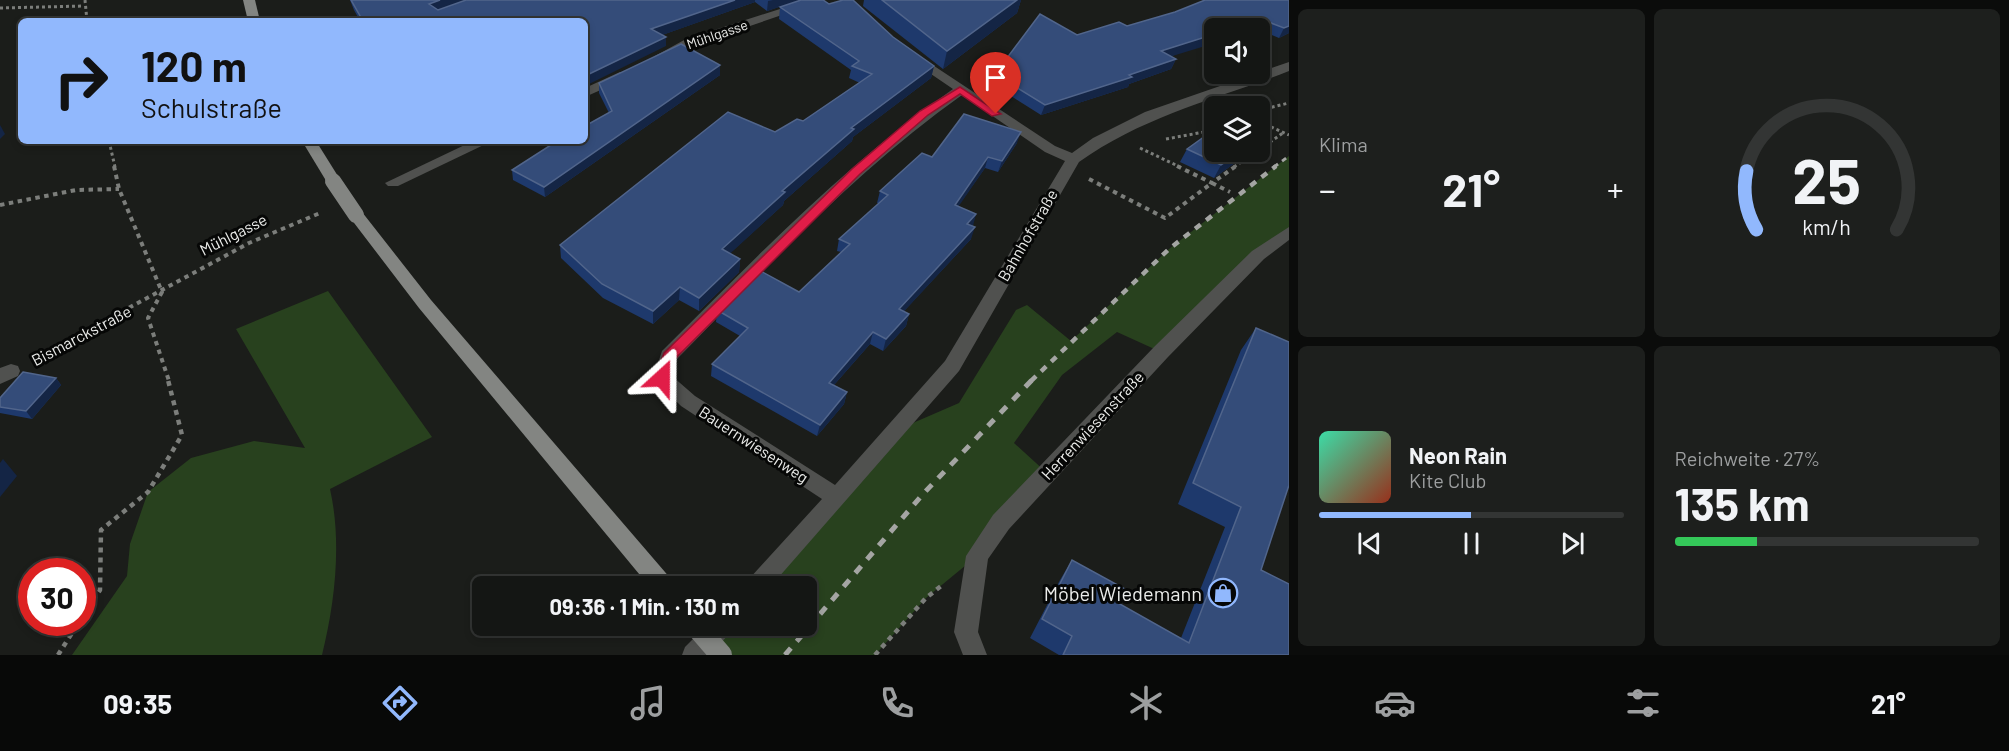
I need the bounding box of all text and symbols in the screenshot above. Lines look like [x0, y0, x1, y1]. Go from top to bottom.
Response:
street label: Mühlgasse [684, 16, 750, 52]
map controls [1204, 18, 1270, 162]
button: sound [1204, 18, 1270, 84]
text: 120 m [141, 40, 247, 90]
icon: right [42, 42, 120, 120]
pin [970, 52, 1021, 114]
icon: arrive [979, 61, 1012, 94]
text: Schulstraße [141, 91, 282, 123]
button: layers [1204, 96, 1270, 162]
text: Klima [1319, 132, 1368, 156]
text: 25 [1792, 142, 1861, 216]
text: 21° [1442, 162, 1500, 216]
text: − [1319, 169, 1336, 209]
text: + [1607, 169, 1624, 209]
street label: Bahnhofstraße [993, 186, 1061, 284]
street label: Mühlgasse [196, 209, 270, 259]
text: km/h [1802, 214, 1851, 239]
street label: Bismarckstraße [28, 301, 134, 369]
position arrow [630, 346, 694, 410]
street label: Herrenwiesenstraße [1037, 367, 1147, 483]
street label: Bauernwiesenweg [696, 402, 812, 486]
text: Neon Rain [1409, 442, 1507, 468]
text: Reichweite · 27% [1675, 446, 1820, 470]
text: Kite Club [1409, 468, 1486, 492]
text: 135 km [1675, 476, 1810, 530]
icon: previous [1353, 527, 1386, 560]
icon: pause [1455, 527, 1488, 560]
icon: next [1556, 527, 1589, 560]
speed limit sign: 30 [18, 558, 96, 636]
shop icon: Möbel Wiedemann [1207, 577, 1239, 609]
place label: Möbel Wiedemann [1044, 581, 1202, 605]
text: 09:36 · 1 Min. · 130 m [549, 593, 740, 619]
icon: directions [379, 682, 421, 724]
icon: music [627, 682, 669, 724]
icon: phone [876, 682, 918, 724]
icon: climate [1125, 682, 1167, 724]
icon: car [1374, 682, 1416, 724]
icon: filters [1622, 682, 1664, 724]
text: 09:35 [103, 687, 172, 719]
text: 21° [1871, 687, 1906, 719]

